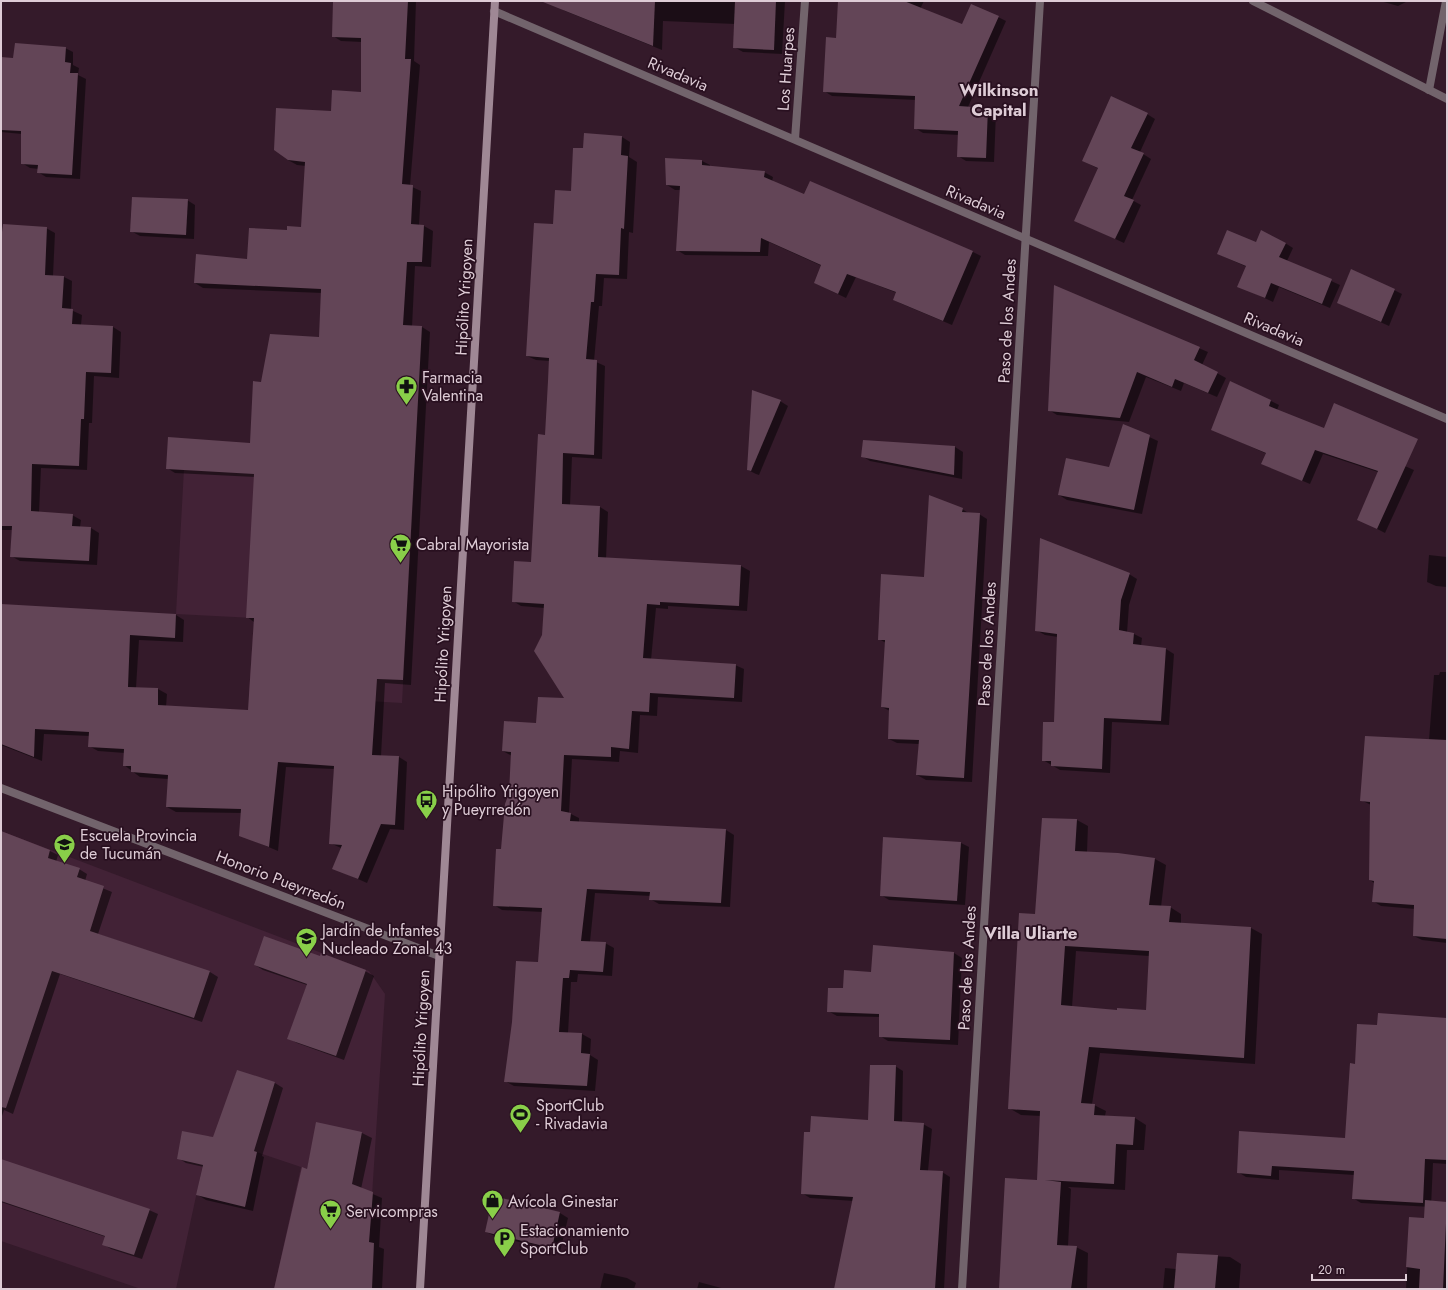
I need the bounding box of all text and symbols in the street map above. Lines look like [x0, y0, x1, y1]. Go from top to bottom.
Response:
street label: Los Huarpes [772, 26, 800, 112]
street label: Rivadavia [644, 51, 712, 97]
district label: Wilkinson Capital [959, 78, 1039, 122]
street label: Rivadavia [942, 179, 1010, 225]
street label: Hipólito Yrigoyen [449, 238, 479, 356]
street label: Paso de los Andes [992, 258, 1022, 384]
street label: Rivadavia [1240, 306, 1308, 352]
place label: Farmacia Valentina [422, 366, 483, 407]
pharmacy icon: Farmacia Valentina [393, 373, 419, 406]
supermarket icon: Cabral Mayorista [388, 531, 414, 564]
place label: Cabral Mayorista [416, 533, 529, 556]
street label: Paso de los Andes [972, 581, 1002, 707]
street label: Hipólito Yrigoyen [428, 585, 458, 703]
place label: Hipólito Yrigoyen y Pueyrredón [442, 780, 559, 821]
bus stop icon: Hipólito Yrigoyen y Pueyrredón [413, 787, 439, 820]
place label: Escuela Provincia de Tucumán [80, 824, 197, 865]
school or university icon: Escuela Provincia de Tucumán [51, 831, 77, 864]
street label: Honorio Pueyrredón [213, 845, 349, 915]
street label: Paso de los Andes [952, 905, 982, 1031]
place label: Jardín de Infantes Nucleado Zonal 43 [320, 919, 453, 960]
district label: Villa Uliarte [983, 921, 1078, 945]
school or university icon: Jardín de Infantes Nucleado Zonal 43 [293, 926, 319, 959]
street label: Hipólito Yrigoyen [406, 969, 436, 1087]
place label: SportClub - Rivadavia [536, 1094, 608, 1135]
sports icon: SportClub - Rivadavia [507, 1101, 533, 1134]
shop icon: Avícola Ginestar [480, 1188, 506, 1221]
place label: Avícola Ginestar [508, 1190, 619, 1213]
supermarket icon: Servicompras [318, 1198, 344, 1231]
place label: Servicompras [346, 1200, 438, 1223]
place label: Estacionamiento SportClub [520, 1219, 630, 1260]
parking icon: Estacionamiento SportClub [491, 1226, 517, 1259]
scale bar [1312, 1256, 1406, 1282]
text: 20 m [1318, 1261, 1345, 1279]

